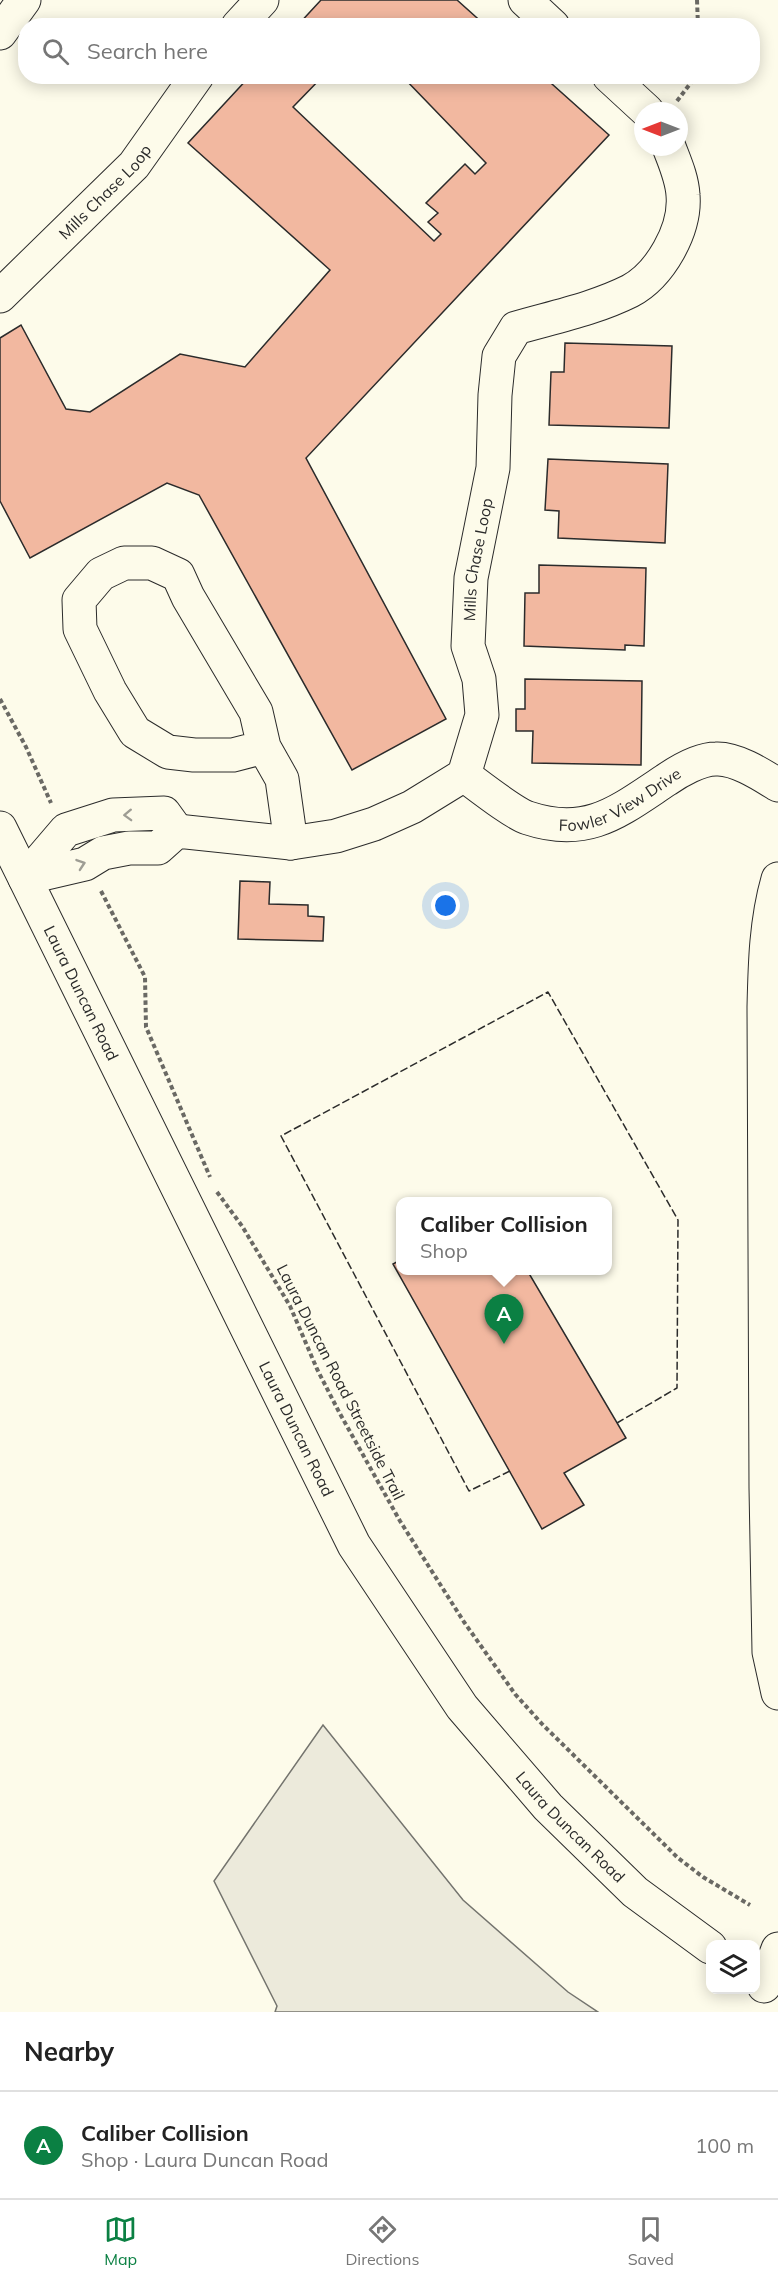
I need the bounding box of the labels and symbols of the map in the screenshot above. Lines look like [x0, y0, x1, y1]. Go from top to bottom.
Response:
north arrow [634, 102, 688, 156]
street label: Mills Chase Loop [54, 141, 155, 243]
street label: Mills Chase Loop [459, 496, 497, 622]
street label: Fowler View Drive [558, 763, 684, 835]
one-way arrow [123, 808, 132, 821]
one-way arrow [75, 858, 86, 871]
your location [431, 891, 460, 920]
street label: Laura Duncan Road [40, 922, 123, 1064]
street label: Laura Duncan Road Streetside Trail [273, 1261, 409, 1503]
pin: A [484, 1294, 524, 1344]
street label: Laura Duncan Road [256, 1358, 338, 1500]
street label: Laura Duncan Road [512, 1767, 629, 1887]

